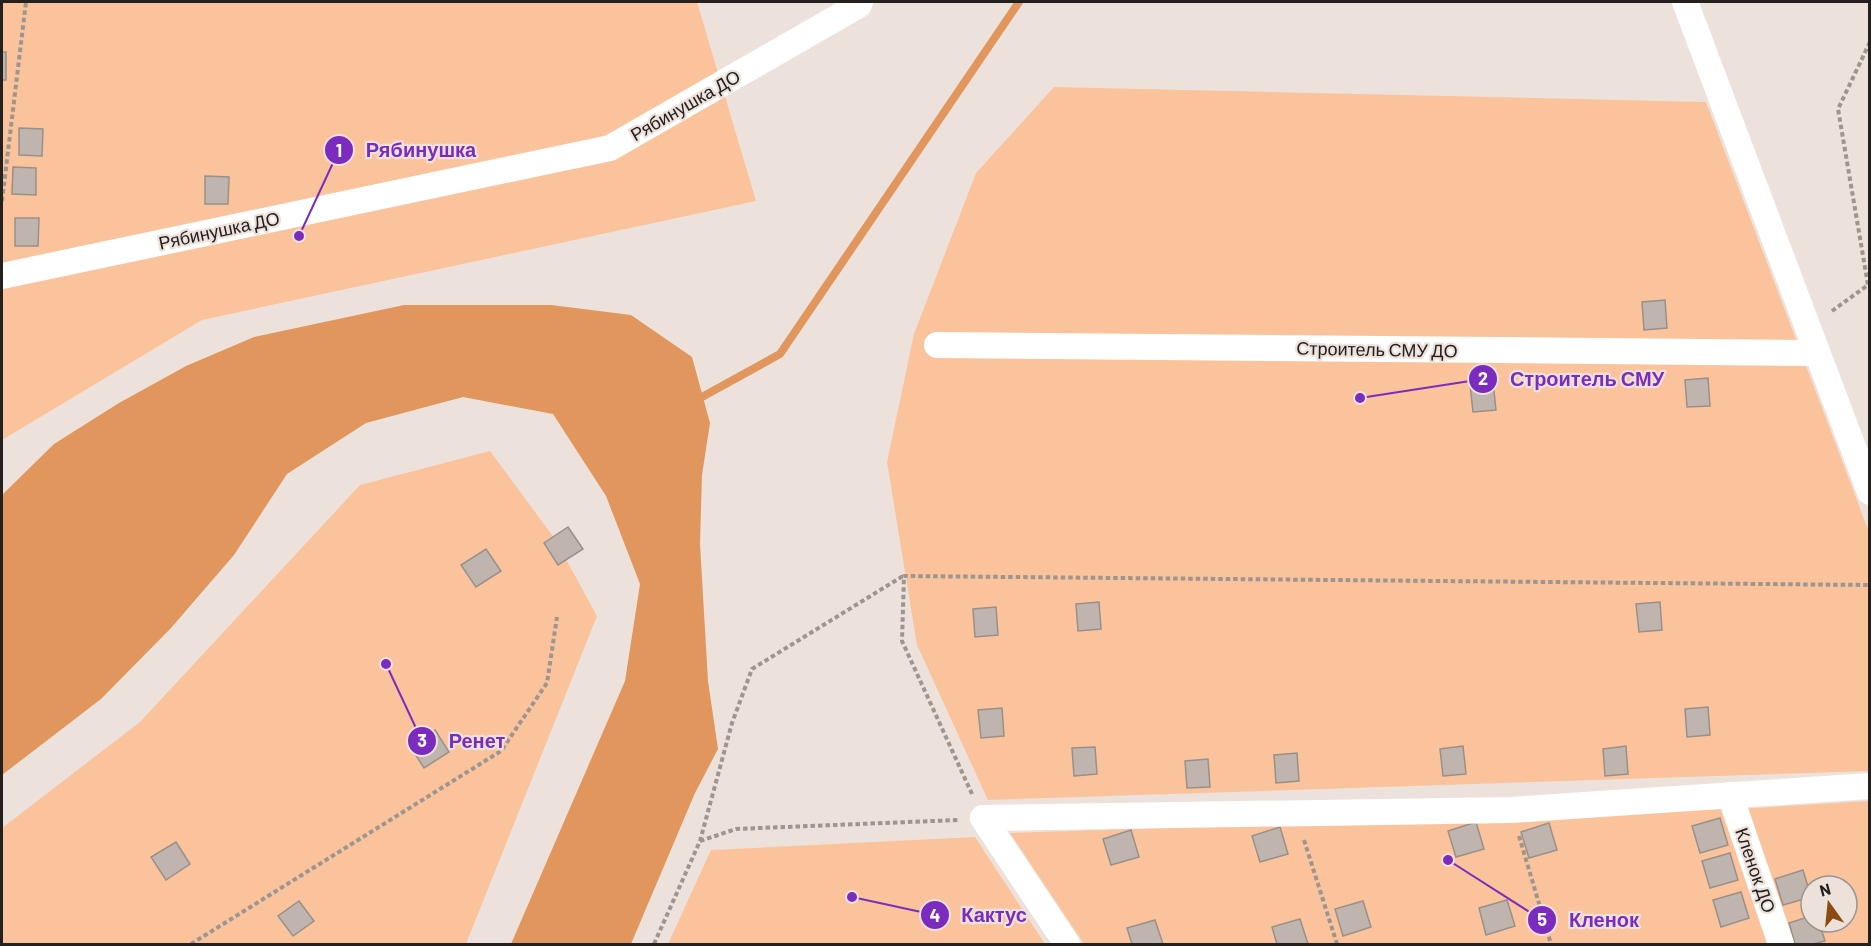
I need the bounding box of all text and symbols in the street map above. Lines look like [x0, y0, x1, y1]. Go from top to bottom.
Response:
street label: Рябинушка ДО [626, 65, 744, 145]
callout: Рябинушка [324, 131, 489, 169]
text: Рябинушка [366, 137, 477, 161]
text: 1 [336, 139, 342, 161]
street label: Рябинушка ДО [157, 206, 281, 254]
street label: Строитель СМУ ДО [1296, 337, 1458, 361]
callout: Строитель СМУ [1468, 360, 1676, 398]
text: Строитель СМУ [1510, 366, 1665, 390]
text: 2 [1478, 367, 1488, 389]
callout: Ренет [407, 722, 517, 760]
text: Ренет [449, 728, 506, 752]
text: 3 [417, 729, 427, 751]
street label: Кленок ДО [1731, 825, 1781, 915]
north arrow [1799, 874, 1859, 934]
text: N [1817, 878, 1833, 900]
callout: Кактус [920, 896, 1039, 934]
callout: Кленок [1527, 901, 1651, 939]
text: Кактус [961, 902, 1027, 926]
text: 4 [930, 904, 941, 926]
text: Кленок [1569, 907, 1640, 931]
text: 5 [1537, 908, 1547, 930]

